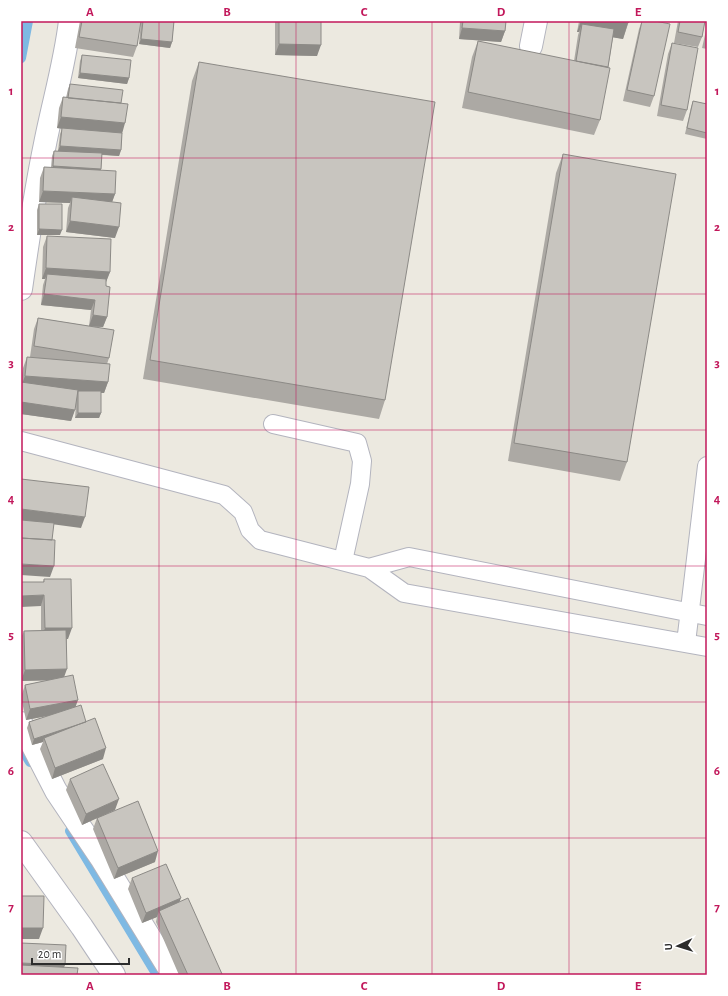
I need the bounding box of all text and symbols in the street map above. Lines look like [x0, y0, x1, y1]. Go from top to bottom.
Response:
text: A [86, 6, 94, 19]
text: B [223, 6, 231, 19]
text: C [361, 6, 368, 19]
text: D [497, 6, 506, 19]
text: E [635, 6, 642, 19]
text: 1 [9, 85, 13, 98]
text: 1 [715, 85, 719, 98]
text: 2 [8, 221, 14, 234]
text: 2 [714, 221, 720, 234]
text: 3 [8, 357, 14, 370]
text: 3 [714, 357, 720, 370]
text: 4 [8, 493, 15, 506]
text: 4 [714, 493, 721, 506]
text: 5 [8, 629, 14, 642]
text: 5 [714, 629, 720, 642]
text: 6 [8, 765, 14, 778]
text: 6 [714, 765, 720, 778]
text: 7 [8, 901, 14, 914]
text: 7 [714, 901, 720, 914]
north arrow [658, 926, 698, 966]
scale bar [32, 940, 129, 966]
text: U [663, 943, 674, 951]
text: 20 m [38, 948, 61, 960]
text: A [86, 980, 94, 993]
text: B [223, 980, 231, 993]
text: C [361, 980, 368, 993]
text: D [497, 980, 506, 993]
text: E [635, 980, 642, 993]

